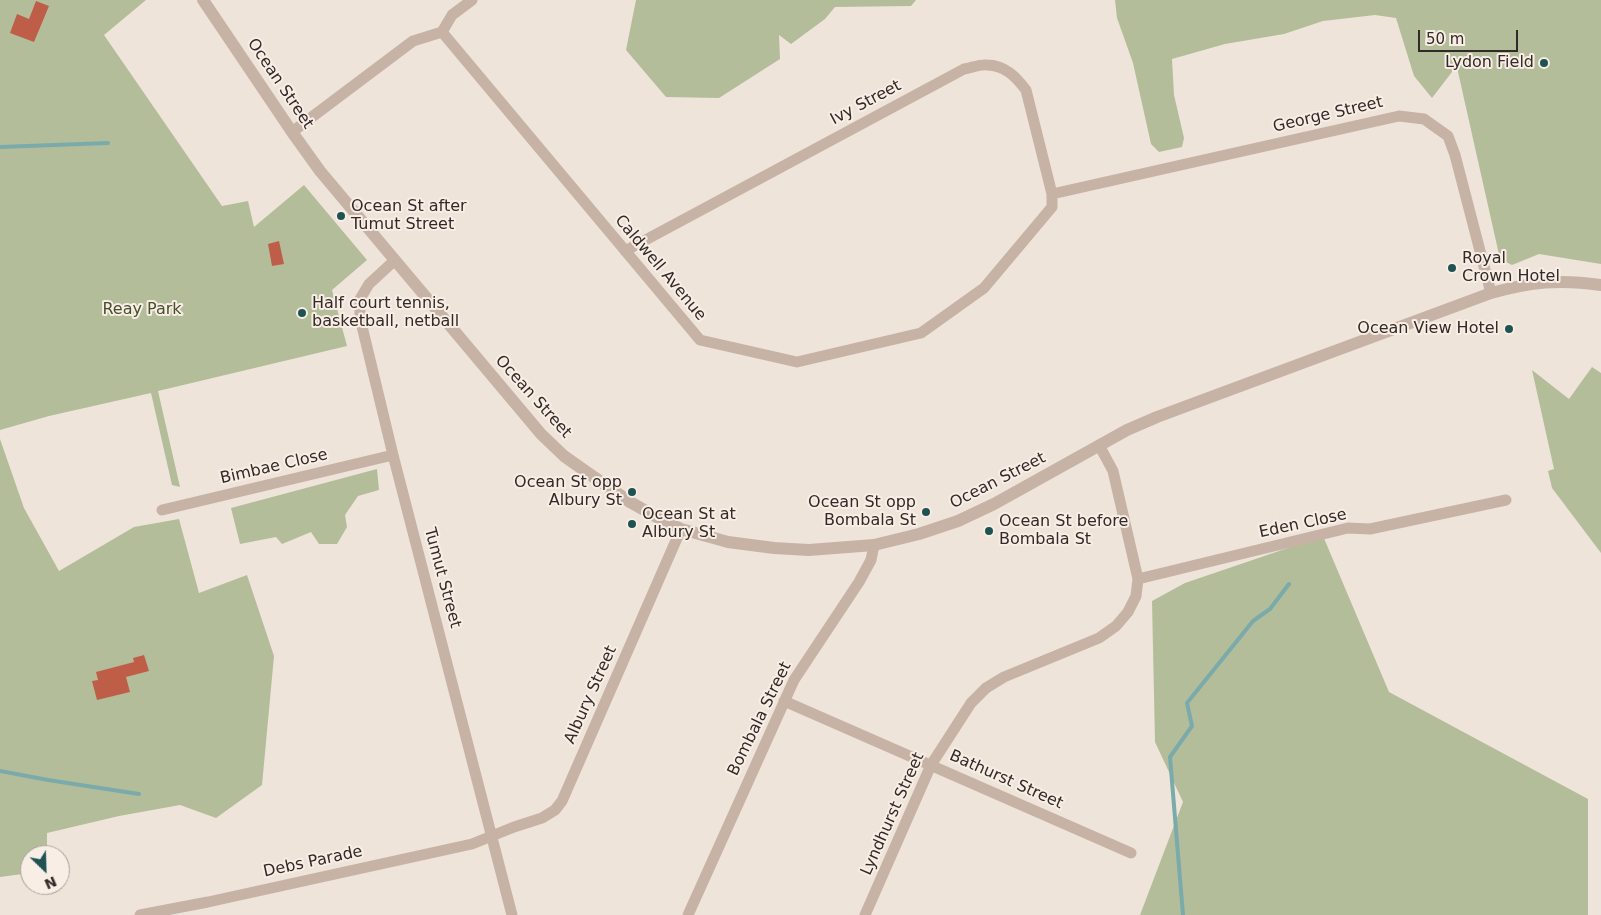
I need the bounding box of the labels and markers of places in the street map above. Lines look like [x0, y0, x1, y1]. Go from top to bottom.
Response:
place label: Lydon Field [1445, 53, 1534, 73]
marker: Lydon Field [1538, 57, 1550, 69]
place label: Ocean St after Tumut Street [351, 197, 467, 235]
marker: Ocean St after Tumut Street [335, 210, 347, 222]
place label: Royal Crown Hotel [1462, 249, 1560, 287]
marker: Royal Crown Hotel [1446, 262, 1458, 274]
place label: Half court tennis, basketball, netball [312, 294, 459, 332]
marker: Half court tennis, basketball, netball [296, 307, 308, 319]
place label: Ocean View Hotel [1357, 319, 1499, 339]
marker: Ocean View Hotel [1503, 323, 1515, 335]
place label: Ocean St opp Albury St [514, 473, 622, 511]
marker: Ocean St opp Albury St [626, 486, 638, 498]
place label: Ocean St opp Bombala St [808, 493, 916, 531]
place label: Ocean St at Albury St [642, 505, 736, 543]
marker: Ocean St opp Bombala St [920, 506, 932, 518]
place label: Ocean St before Bombala St [999, 512, 1128, 550]
marker: Ocean St at Albury St [626, 518, 638, 530]
marker: Ocean St before Bombala St [983, 525, 995, 537]

